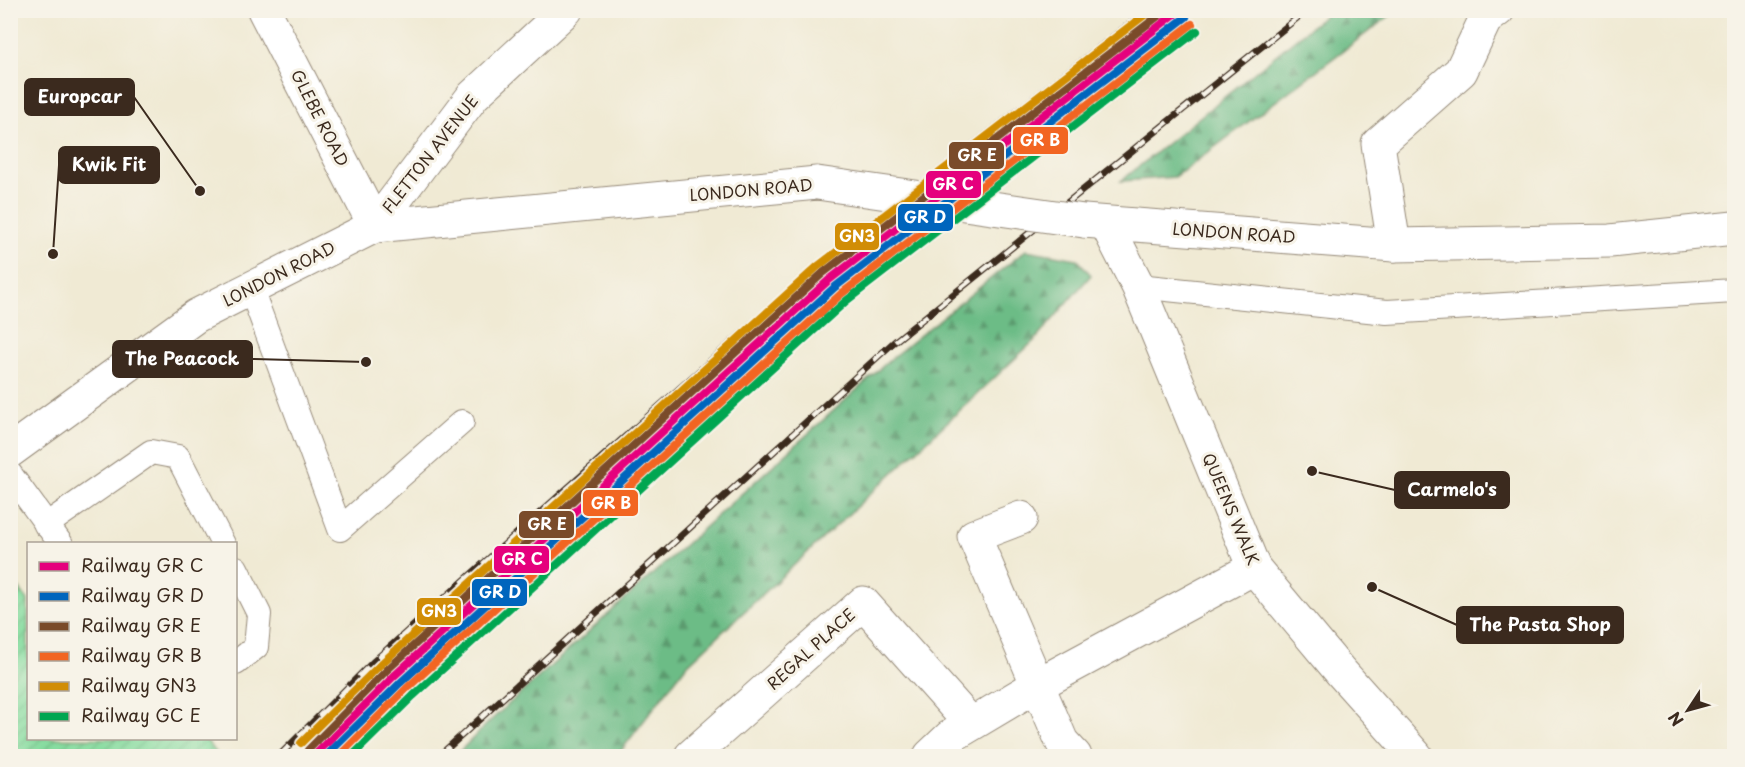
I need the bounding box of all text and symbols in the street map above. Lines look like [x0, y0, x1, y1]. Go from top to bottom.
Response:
street label: GLEBE ROAD [286, 65, 356, 170]
callout: Europcar [25, 79, 134, 115]
text: Europcar [38, 82, 123, 109]
street label: FLETTON AVENUE [375, 89, 483, 218]
line badge: GR B [1012, 126, 1069, 155]
text: GR B [1020, 127, 1060, 151]
line badge: GR E [948, 141, 1005, 170]
text: GR E [957, 142, 997, 166]
callout: Kwik Fit [59, 147, 159, 183]
text: Kwik Fit [72, 150, 147, 177]
line badge: GR C [925, 170, 982, 199]
text: GR C [932, 171, 974, 195]
street label: LONDON ROAD [688, 172, 813, 206]
line badge: GR D [897, 203, 954, 232]
text: GR D [904, 204, 946, 228]
street label: LONDON ROAD [1172, 216, 1296, 248]
line badge: GN3 [834, 222, 880, 251]
text: GN3 [839, 223, 875, 247]
street label: LONDON ROAD [218, 234, 339, 312]
callout: The Peacock [113, 341, 252, 377]
text: The Peacock [125, 344, 239, 371]
street label: QUEENS WALK [1197, 449, 1266, 568]
callout: Carmelo's [1395, 472, 1509, 508]
text: Carmelo's [1407, 475, 1497, 502]
line badge: GR B [582, 489, 639, 517]
text: GR B [591, 490, 631, 514]
line badge: GR E [518, 510, 575, 539]
text: GR E [527, 511, 567, 535]
legend [27, 542, 237, 740]
line badge: GR C [493, 545, 550, 574]
text: GR C [501, 546, 543, 570]
text: Railway GR C [81, 551, 204, 578]
line badge: GR D [471, 578, 528, 607]
text: GR D [479, 579, 521, 603]
text: Railway GR D [81, 581, 204, 608]
line badge: GN3 [416, 597, 462, 626]
text: GN3 [421, 598, 457, 622]
street label: REGAL PLACE [761, 602, 860, 695]
callout: The Pasta Shop [1457, 607, 1623, 643]
text: The Pasta Shop [1469, 610, 1611, 637]
text: Railway GR E [81, 611, 201, 638]
text: Railway GR B [81, 641, 202, 668]
text: Railway GN3 [81, 671, 197, 698]
north arrow [1658, 680, 1718, 740]
text: Railway GC E [81, 701, 201, 728]
text: N [1662, 707, 1688, 732]

